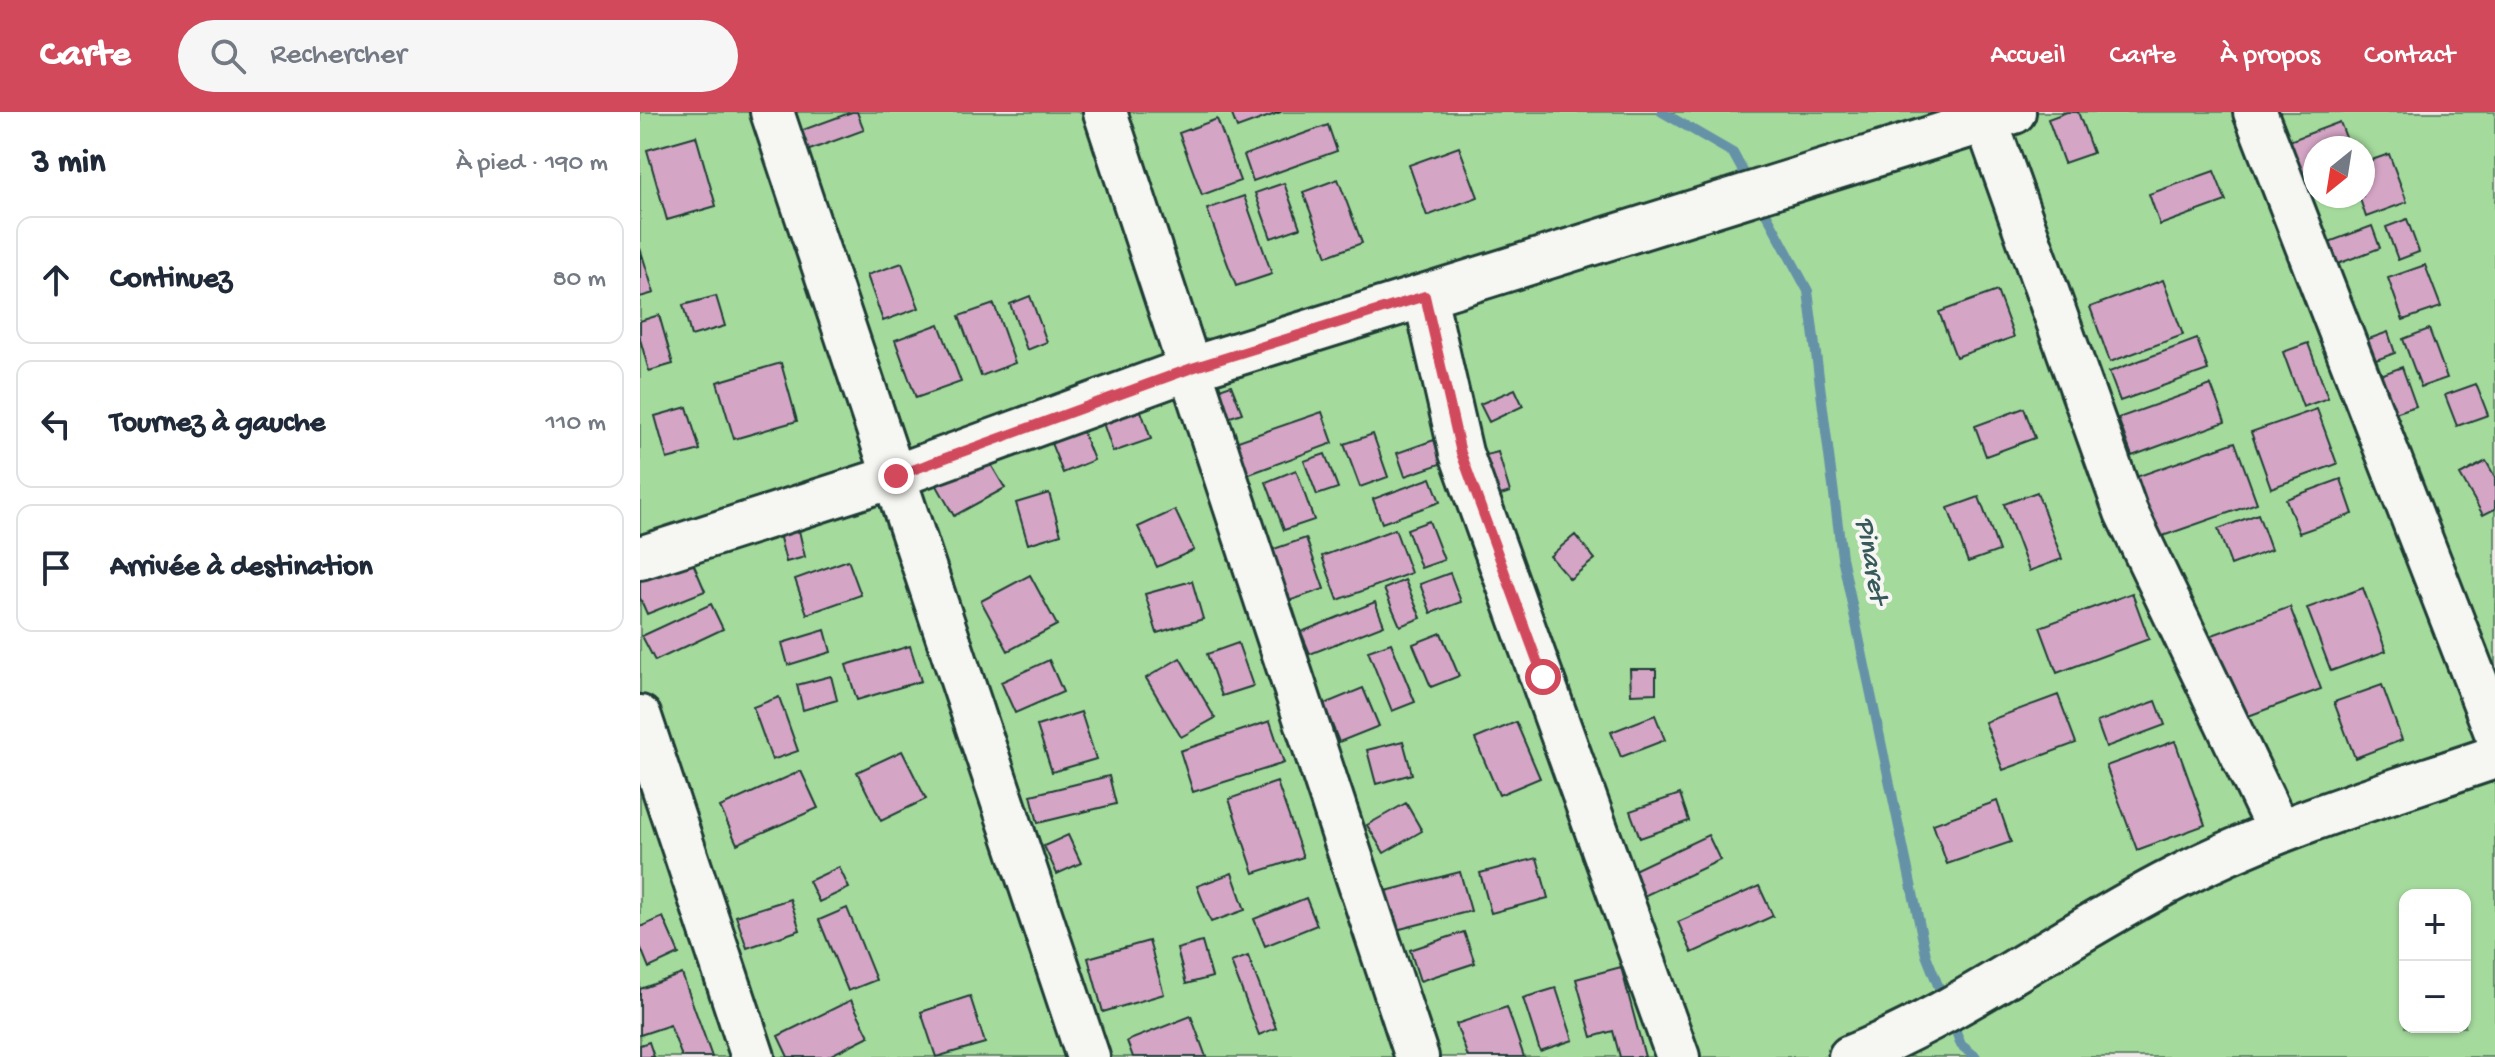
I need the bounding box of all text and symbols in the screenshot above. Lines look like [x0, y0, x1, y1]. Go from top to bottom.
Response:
search box [178, 20, 738, 92]
text: Carte [40, 34, 130, 78]
icon: search [206, 34, 250, 78]
text: Rechercher [270, 39, 406, 74]
text: Accueil [1990, 40, 2066, 73]
text: Carte [2110, 40, 2176, 73]
text: À propos [2220, 40, 2320, 73]
text: Contact [2364, 40, 2455, 73]
north arrow [2303, 136, 2375, 208]
text: 3 min [32, 144, 105, 184]
text: À pied · 190 m [456, 149, 608, 180]
icon: ahead [34, 258, 78, 302]
text: Continuez [110, 263, 232, 298]
text: 80 m [552, 265, 606, 296]
icon: left [34, 402, 78, 446]
text: Tournez à gauche [110, 407, 325, 442]
text: 110 m [546, 409, 606, 440]
route end [878, 458, 914, 494]
water label: Pinaret [1846, 515, 1895, 610]
icon: arrive [34, 546, 78, 590]
text: Arrivée à destination [110, 551, 373, 586]
route start [1525, 659, 1561, 695]
map controls [2399, 889, 2471, 1033]
button: + [2399, 889, 2471, 961]
button: − [2399, 961, 2471, 1033]

